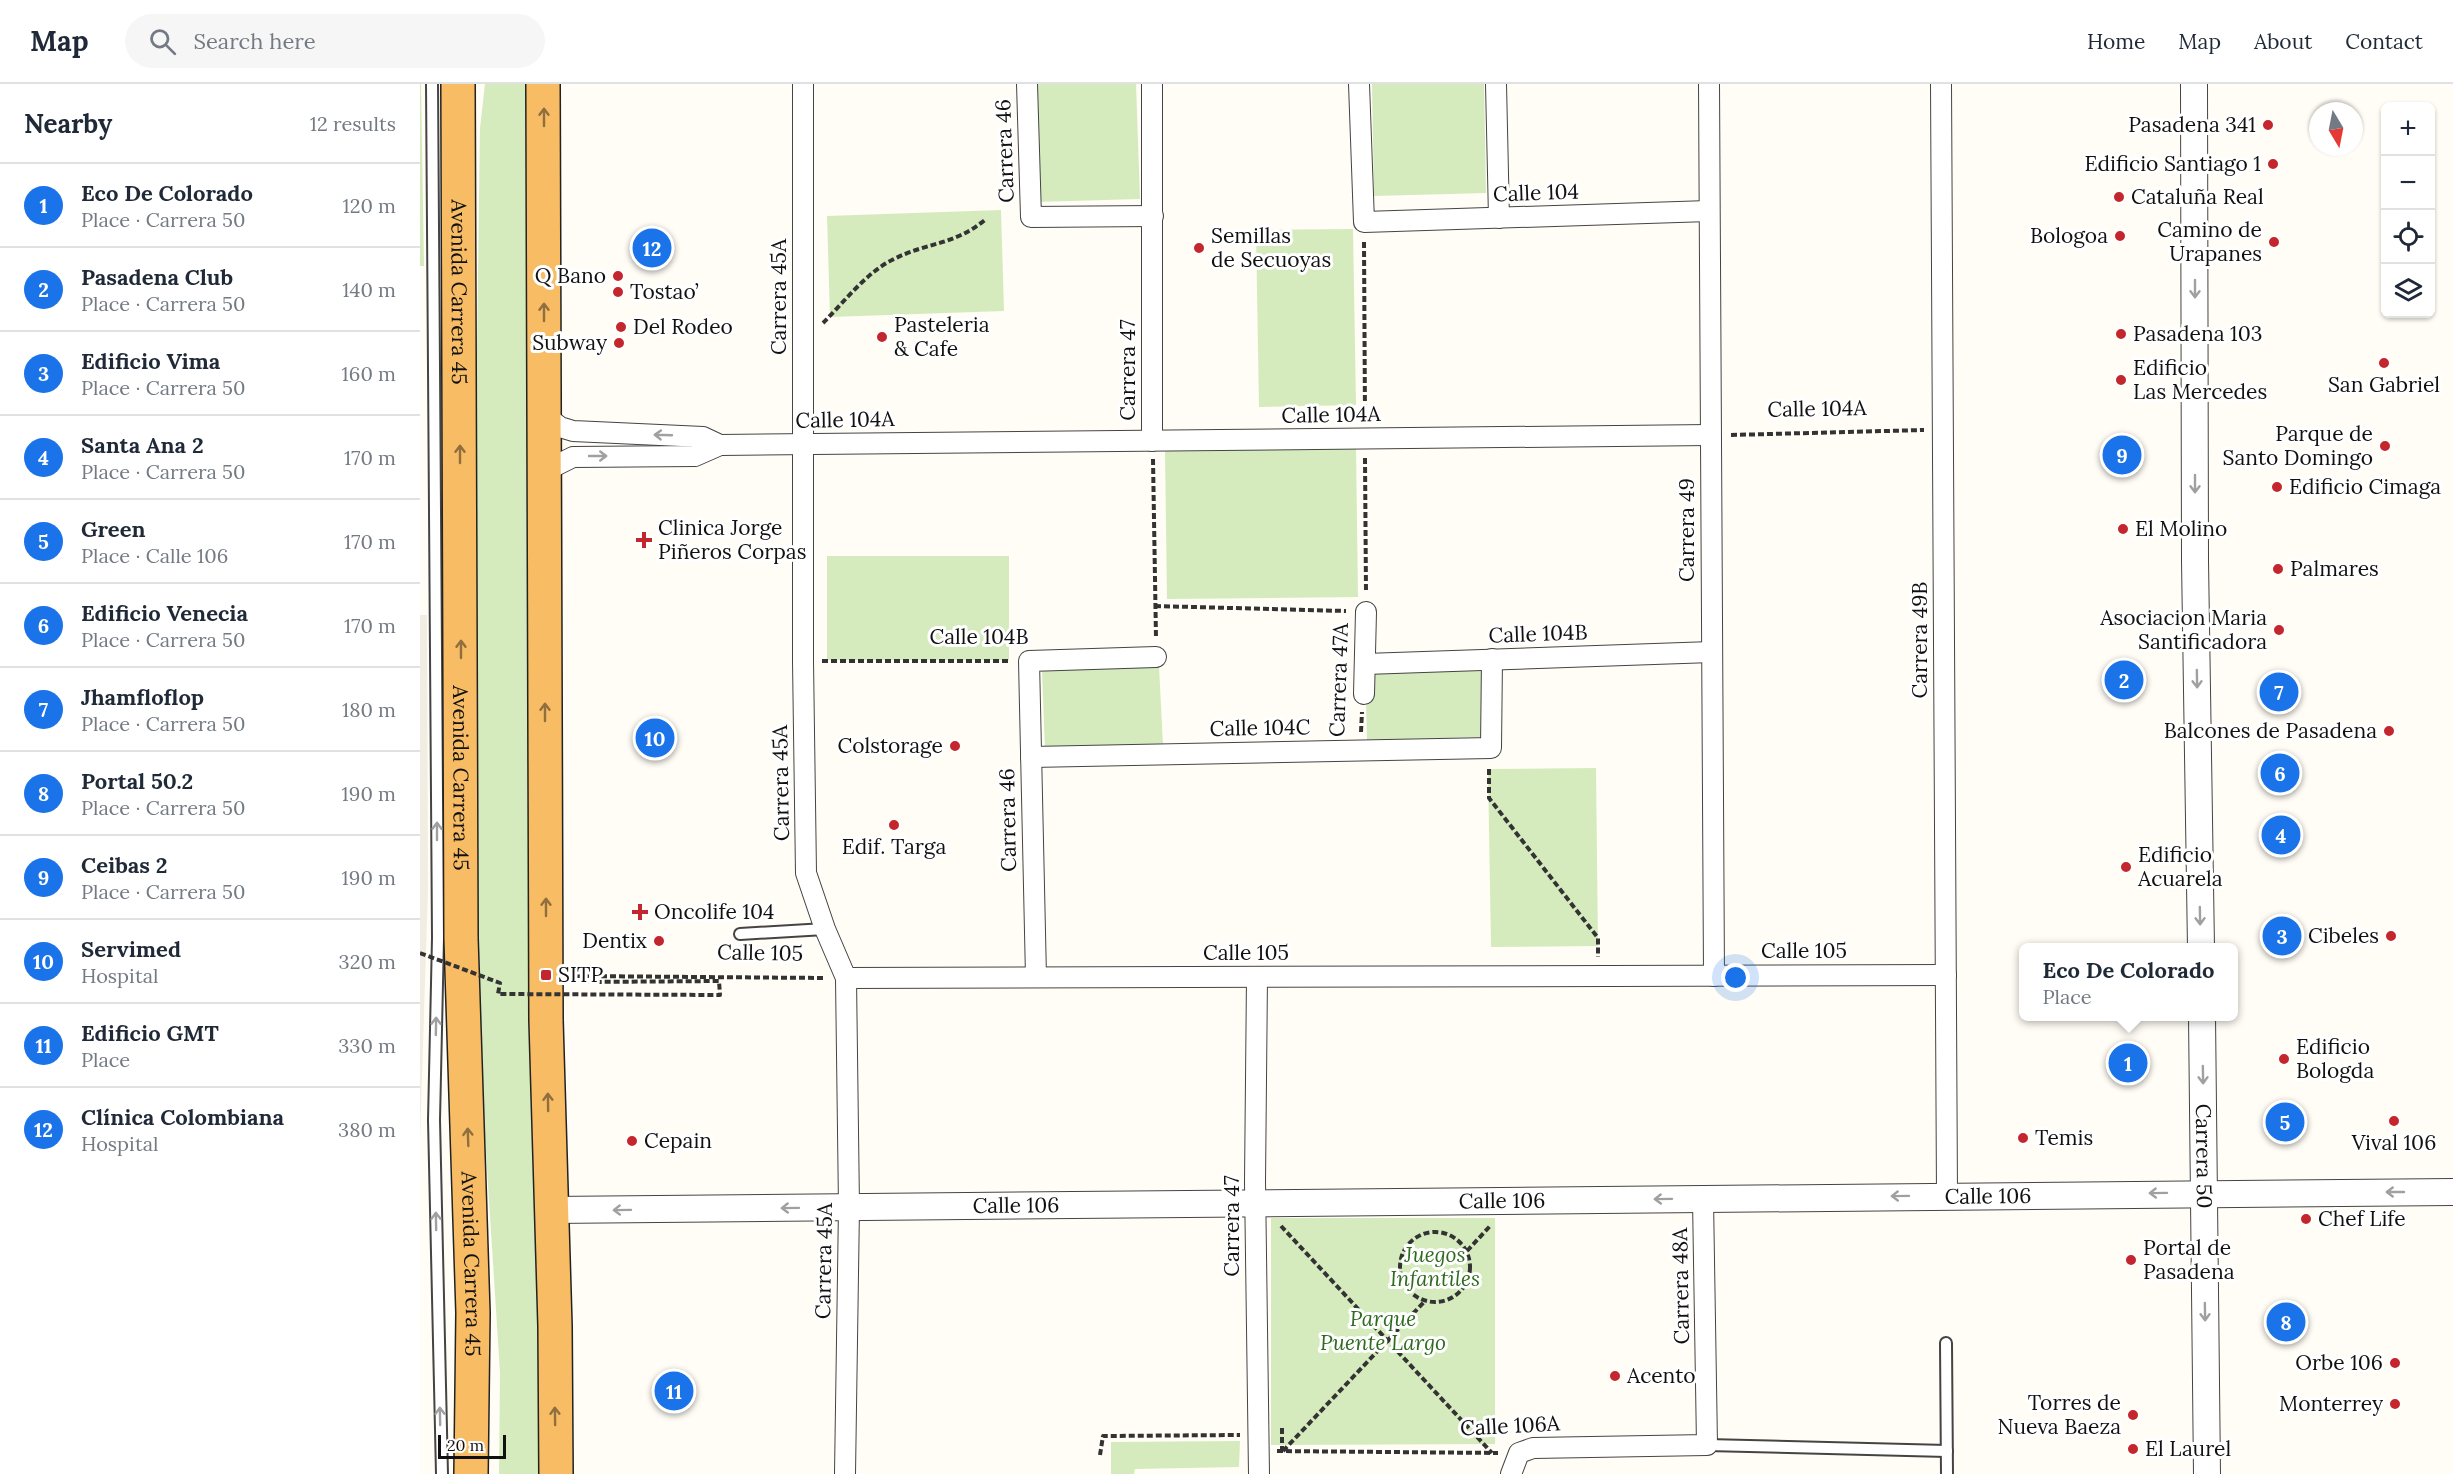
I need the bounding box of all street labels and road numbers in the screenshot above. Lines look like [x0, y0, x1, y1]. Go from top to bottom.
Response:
street label: Carrera 46 [989, 99, 1020, 203]
street label: Calle 104 [1493, 178, 1579, 207]
street label: Avenida Carrera 45 [445, 198, 473, 385]
street label: Carrera 45A [765, 238, 792, 355]
street label: Carrera 47 [1114, 319, 1141, 421]
street label: Calle 104A [1767, 394, 1868, 423]
street label: Calle 104A [1281, 400, 1382, 429]
street label: Calle 104A [795, 405, 896, 434]
street label: Carrera 49 [1673, 478, 1700, 582]
street label: Carrera 49B [1906, 582, 1933, 698]
street label: Calle 104B [1488, 618, 1588, 649]
street label: Carrera 47A [1323, 622, 1354, 737]
street label: Calle 104B [930, 623, 1028, 650]
street label: Avenida Carrera 45 [447, 684, 475, 871]
street label: Calle 104C [1209, 713, 1311, 742]
street label: Carrera 45A [766, 724, 795, 841]
street label: Carrera 46 [993, 768, 1022, 872]
street label: Calle 105 [1761, 937, 1847, 964]
street label: Calle 105 [717, 938, 803, 967]
street label: Calle 105 [1203, 939, 1289, 966]
street label: Carrera 50 [2190, 1103, 2218, 1209]
street label: Avenida Carrera 45 [455, 1170, 487, 1357]
street label: Carrera 47 [1218, 1175, 1245, 1277]
street label: Calle 106 [1944, 1182, 2031, 1210]
street label: Calle 106 [1458, 1187, 1545, 1214]
street label: Calle 106 [972, 1191, 1059, 1219]
street label: Carrera 45A [809, 1202, 838, 1319]
street label: Carrera 48A [1666, 1227, 1695, 1345]
street label: Calle 106A [1459, 1409, 1561, 1442]

